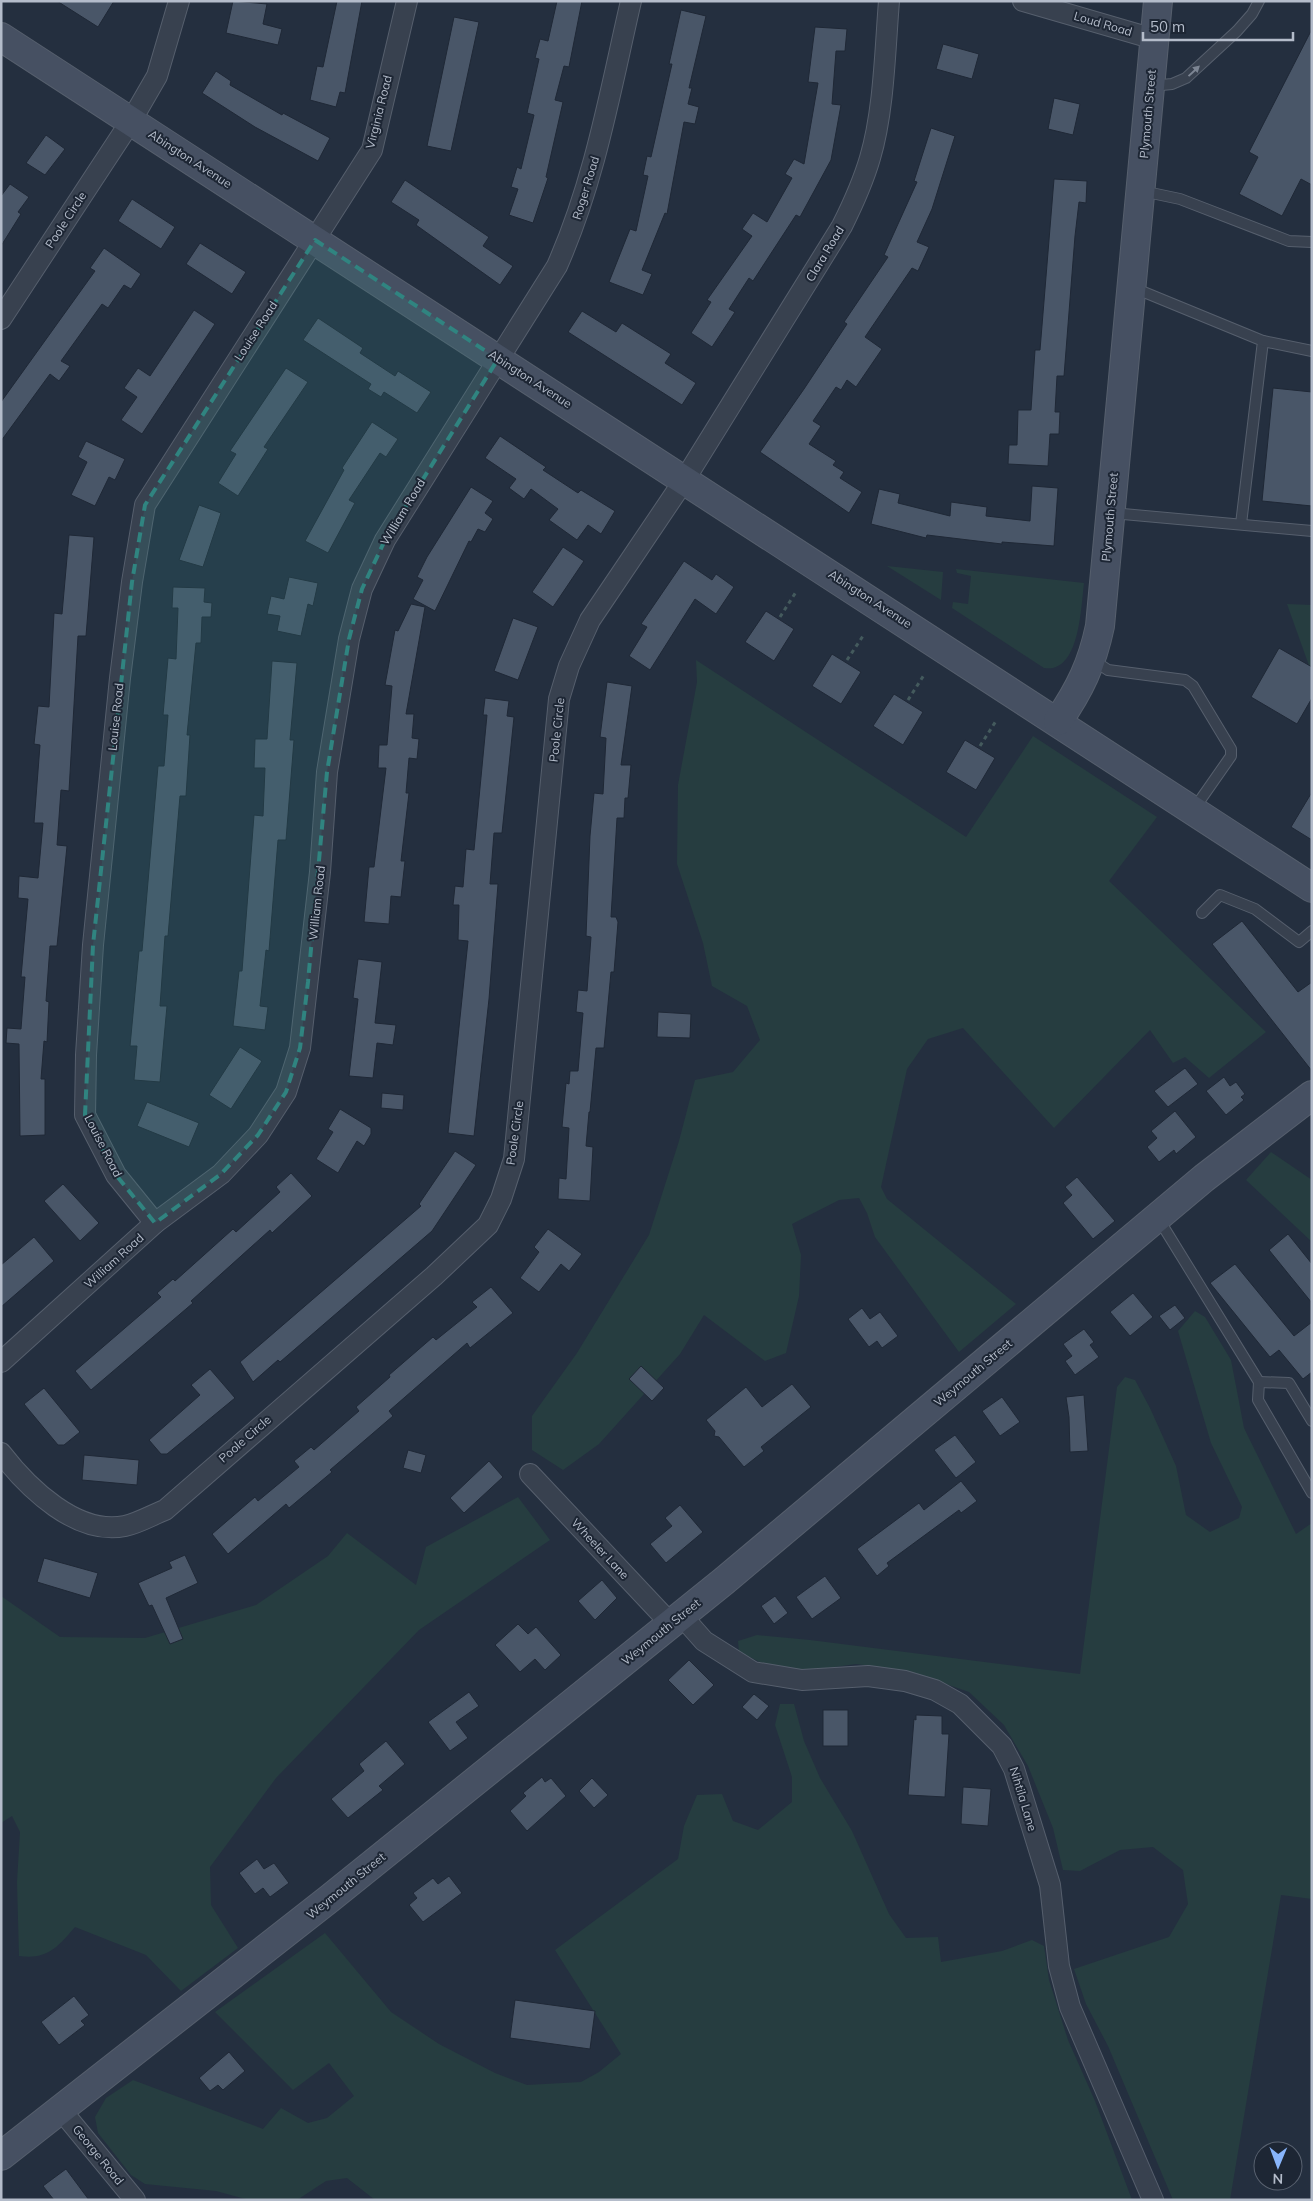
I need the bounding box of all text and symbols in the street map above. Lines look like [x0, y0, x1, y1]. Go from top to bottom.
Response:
street label: Loud Road [1072, 8, 1134, 39]
scale bar [1143, 10, 1293, 42]
text: 50 m [1150, 17, 1185, 36]
one-way arrow [1188, 65, 1201, 76]
street label: Plymouth Street [1136, 69, 1159, 159]
street label: Virginia Road [362, 74, 395, 150]
street label: Abington Avenue [146, 126, 235, 191]
street label: Roger Road [569, 154, 602, 221]
street label: Poole Circle [42, 189, 89, 251]
street label: Clara Road [802, 223, 847, 284]
street label: Louise Road [231, 298, 280, 363]
street label: Abington Avenue [486, 346, 575, 411]
street label: Plymouth Street [1098, 472, 1121, 562]
street label: William Road [377, 476, 428, 548]
street label: Abington Avenue [826, 566, 915, 631]
street label: Louise Road [104, 682, 127, 752]
street label: Poole Circle [546, 697, 567, 763]
street label: William Road [305, 865, 328, 941]
street label: Poole Circle [503, 1100, 526, 1166]
street label: Louise Road [81, 1112, 126, 1180]
street label: William Road [81, 1230, 147, 1291]
street label: Weymouth Street [931, 1336, 1015, 1410]
street label: Poole Circle [215, 1412, 274, 1465]
street label: Wheeler Lane [568, 1515, 632, 1582]
street label: Weymouth Street [618, 1595, 703, 1668]
street label: Nihtila Lane [1007, 1765, 1040, 1833]
street label: Weymouth Street [303, 1849, 388, 1922]
street label: George Road [70, 2122, 127, 2188]
north arrow [1253, 2141, 1303, 2191]
text: N [1272, 2170, 1283, 2188]

